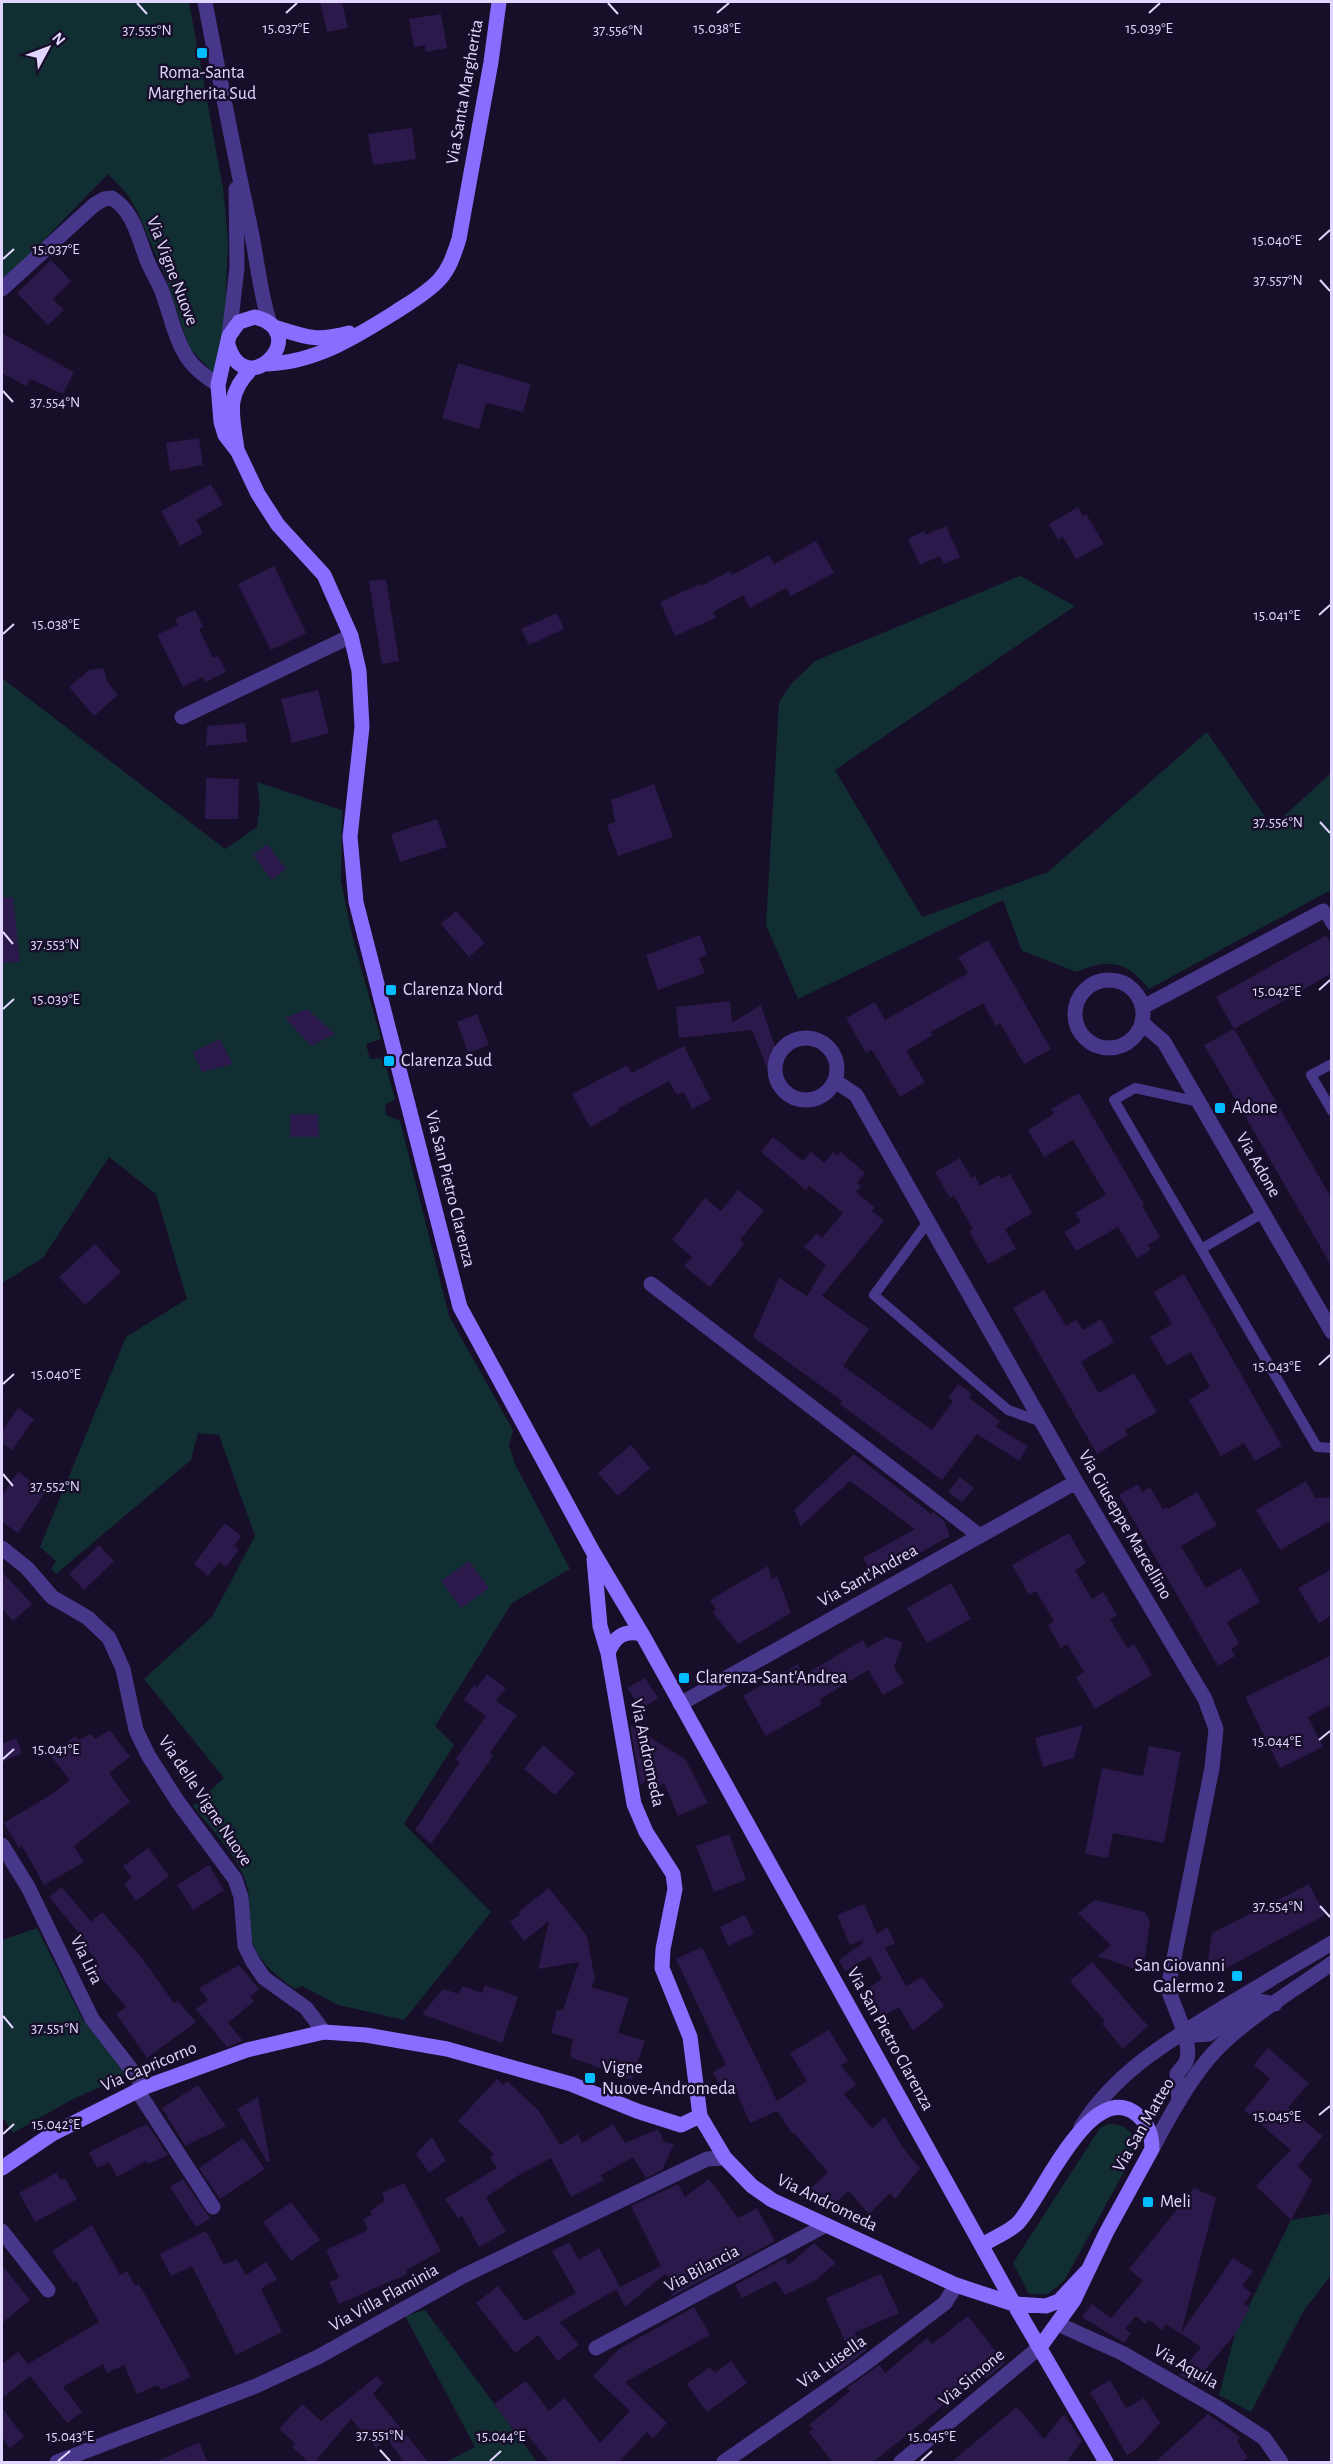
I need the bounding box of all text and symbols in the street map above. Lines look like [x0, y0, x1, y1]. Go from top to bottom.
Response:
north arrow [18, 18, 78, 78]
street label: Via Santa Margherita [443, 18, 487, 166]
text: 15.037°E [263, 21, 309, 36]
text: 15.038°E [693, 21, 741, 36]
text: 15.039°E [1125, 21, 1173, 36]
text: 37.555°N [122, 23, 172, 38]
text: 37.556°N [593, 23, 643, 38]
text: N [49, 29, 68, 48]
marker: Roma-Santa Margherita Sud [195, 46, 209, 60]
place label: Roma-Santa Margherita Sud [148, 64, 256, 103]
street label: Via Vigne Nuove [143, 214, 201, 328]
text: 15.040°E [1252, 233, 1302, 248]
text: 15.037°E [33, 242, 79, 257]
text: 37.557°N [1253, 273, 1303, 288]
text: 37.554°N [30, 395, 80, 410]
text: 15.041°E [1254, 608, 1300, 623]
text: 15.038°E [32, 617, 80, 632]
text: 37.556°N [1253, 815, 1303, 830]
text: 37.553°N [30, 937, 80, 952]
place label: Clarenza Nord [403, 981, 503, 999]
marker: Clarenza Nord [384, 983, 398, 997]
text: 15.042°E [1253, 984, 1301, 999]
text: 15.039°E [32, 992, 80, 1007]
place label: Clarenza Sud [401, 1052, 492, 1070]
marker: Clarenza Sud [382, 1054, 396, 1068]
place label: Adone [1232, 1099, 1278, 1117]
marker: Adone [1213, 1101, 1227, 1115]
street label: Via San Pietro Clarenza [422, 1109, 478, 1269]
street label: Via Adone [1232, 1130, 1284, 1200]
text: 15.043°E [1253, 1359, 1301, 1374]
text: 15.040°E [31, 1367, 81, 1382]
street label: Via Giuseppe Marcellino [1075, 1447, 1175, 1603]
text: 37.552°N [30, 1479, 80, 1494]
street label: Via Sant'Andrea [815, 1541, 921, 1611]
place label: Clarenza-Sant'Andrea [696, 1669, 847, 1687]
marker: Clarenza-Sant'Andrea [677, 1671, 691, 1685]
street label: Via Andromeda [627, 1698, 667, 1808]
street label: Via delle Vigne Nuove [155, 1733, 255, 1869]
text: 15.044°E [1253, 1734, 1301, 1749]
text: 15.041°E [33, 1742, 79, 1757]
text: 37.554°N [1253, 1899, 1303, 1914]
street label: Via Lira [67, 1933, 105, 1987]
place label: San Giovanni Galermo 2 [1135, 1957, 1225, 1996]
street label: Via San Pietro Clarenza [843, 1964, 937, 2114]
marker: San Giovanni Galermo 2 [1230, 1969, 1244, 1983]
text: 37.551°N [31, 2021, 79, 2036]
street label: Via Capricorno [98, 2039, 200, 2095]
place label: Vigne Nuove-Andromeda [602, 2059, 736, 2098]
marker: Vigne Nuove-Andromeda [583, 2071, 597, 2085]
street label: Via San Matteo [1110, 2075, 1178, 2175]
text: 15.045°E [1253, 2109, 1301, 2124]
text: 15.042°E [32, 2117, 80, 2132]
street label: Via Andromeda [774, 2171, 880, 2235]
place label: Meli [1160, 2193, 1191, 2211]
marker: Meli [1141, 2195, 1155, 2209]
street label: Via Bilancia [662, 2242, 742, 2296]
street label: Via Villa Flaminia [326, 2261, 442, 2335]
street label: Via Luisella [794, 2332, 870, 2392]
street label: Via Aquila [1151, 2341, 1221, 2393]
street label: Via Simone [936, 2346, 1008, 2410]
text: 37.551°N [356, 2428, 404, 2443]
text: 15.043°E [46, 2429, 94, 2444]
text: 15.044°E [477, 2429, 525, 2444]
text: 15.045°E [908, 2429, 956, 2444]

